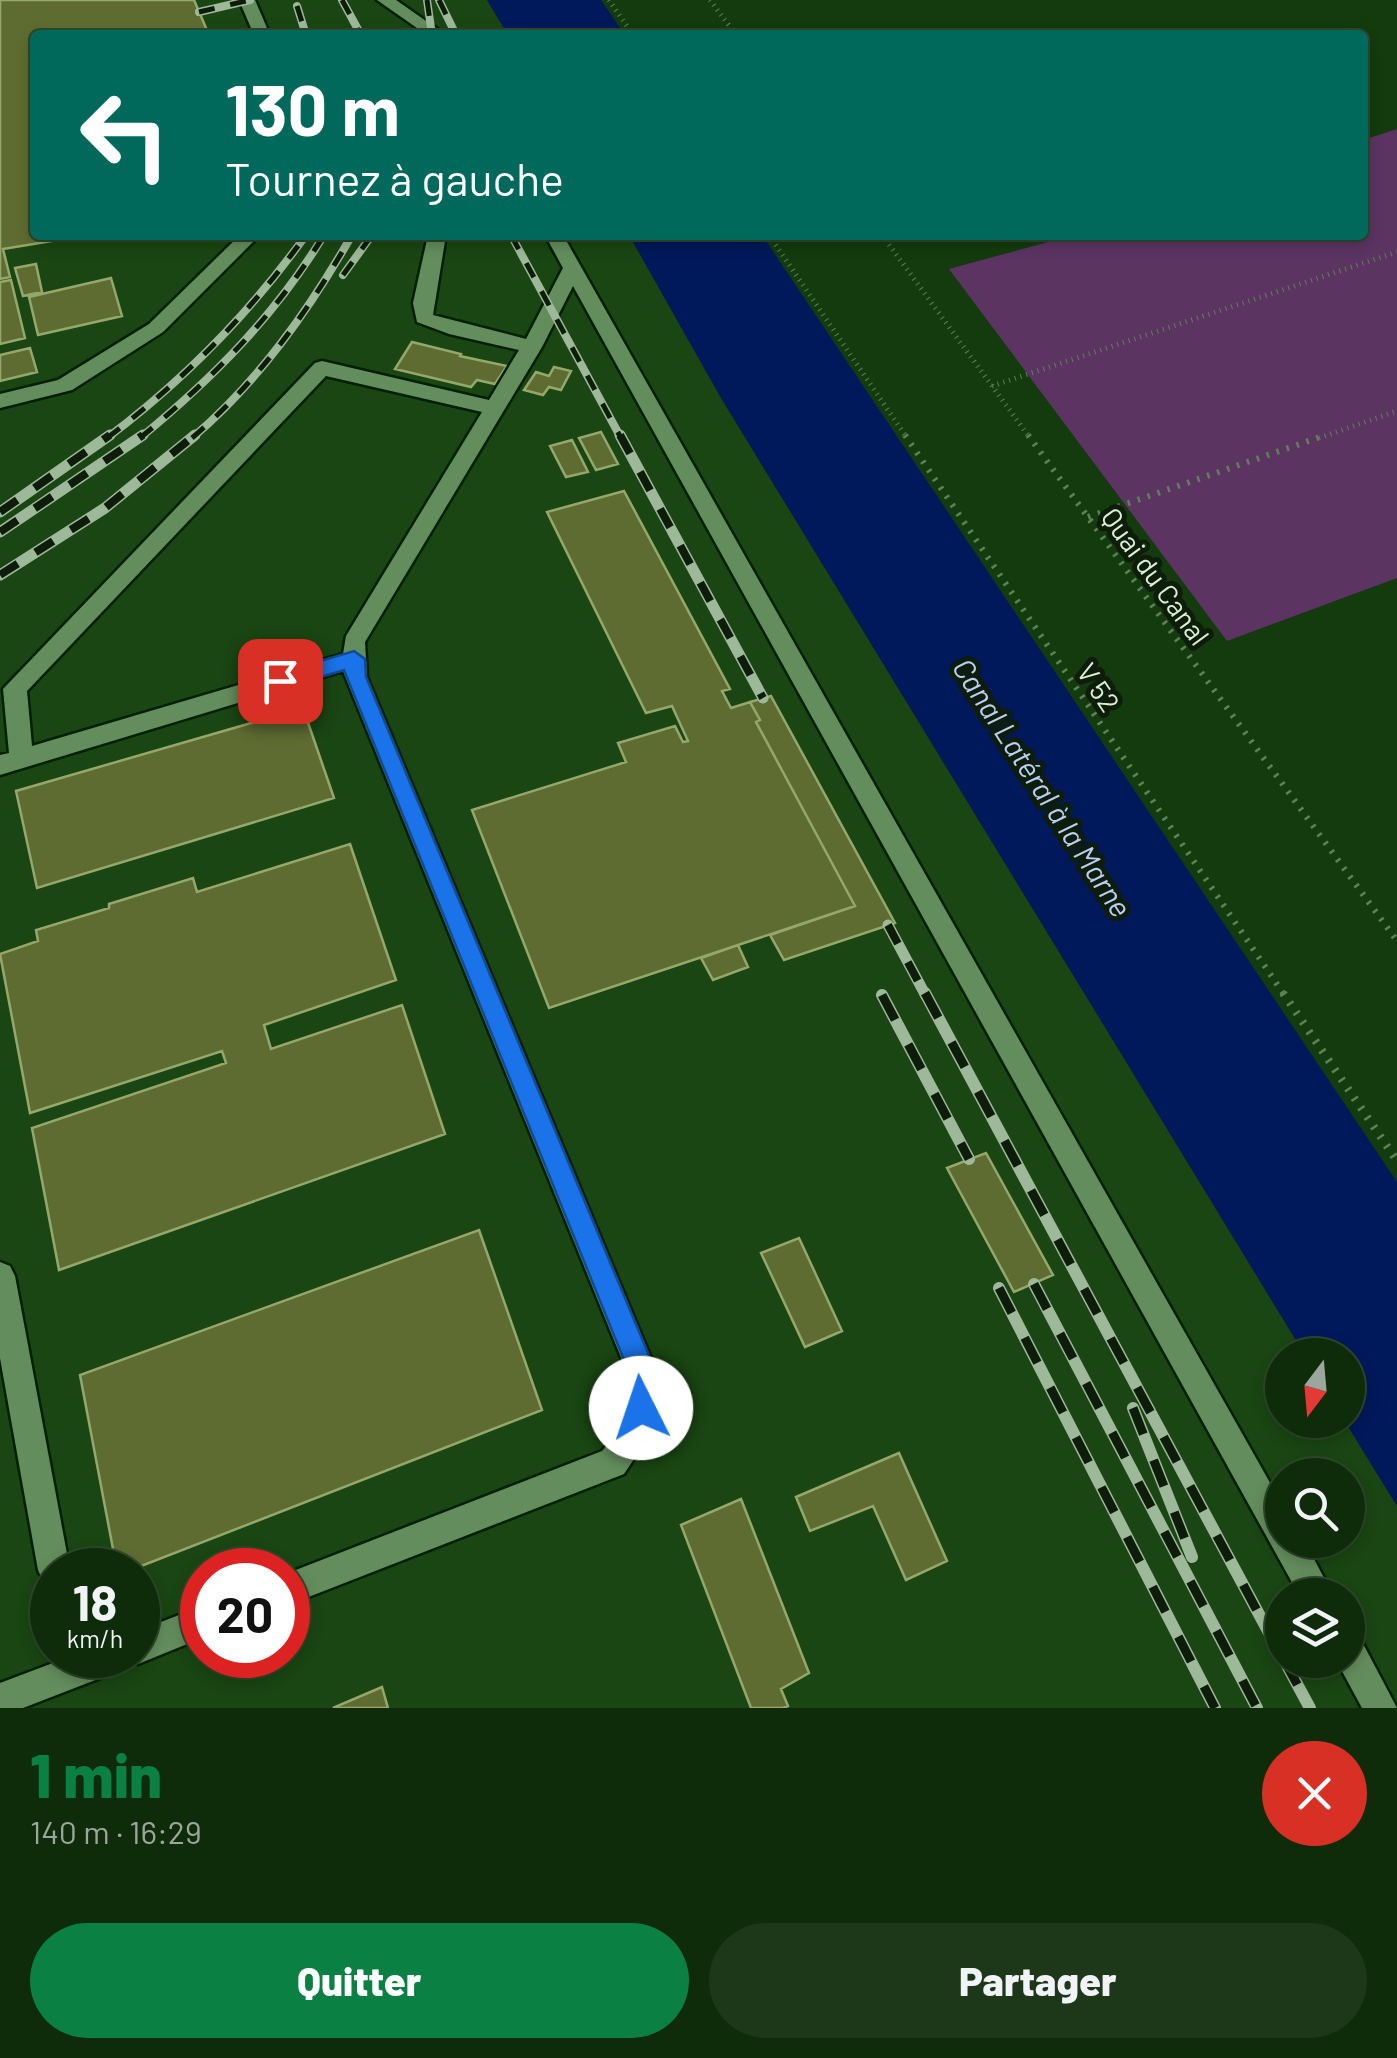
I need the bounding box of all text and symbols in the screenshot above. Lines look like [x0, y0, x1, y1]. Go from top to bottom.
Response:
text: 130 m [225, 66, 400, 150]
icon: left [60, 70, 190, 200]
text: Tournez à gauche [225, 151, 564, 205]
street label: Quai du Canal [1095, 501, 1217, 651]
pin [238, 639, 323, 724]
water label: Canal Latéral à la Marne [946, 651, 1140, 923]
icon: arrive [253, 654, 308, 709]
street label: V 52 [1071, 656, 1127, 718]
north arrow [1265, 1338, 1365, 1438]
map controls [1265, 1338, 1365, 1678]
position arrow [589, 1356, 693, 1460]
button: search [1265, 1458, 1365, 1558]
speed limit sign: 20 [180, 1548, 310, 1678]
text: 18 [73, 1571, 117, 1631]
button: layers [1265, 1578, 1365, 1678]
text: km/h [67, 1623, 123, 1653]
text: 1 min [30, 1738, 162, 1810]
button: close [1262, 1741, 1367, 1846]
text: 140 m · 16:29 [30, 1812, 202, 1850]
button: Quitter [30, 1923, 689, 2038]
button: Partager [709, 1923, 1367, 2038]

